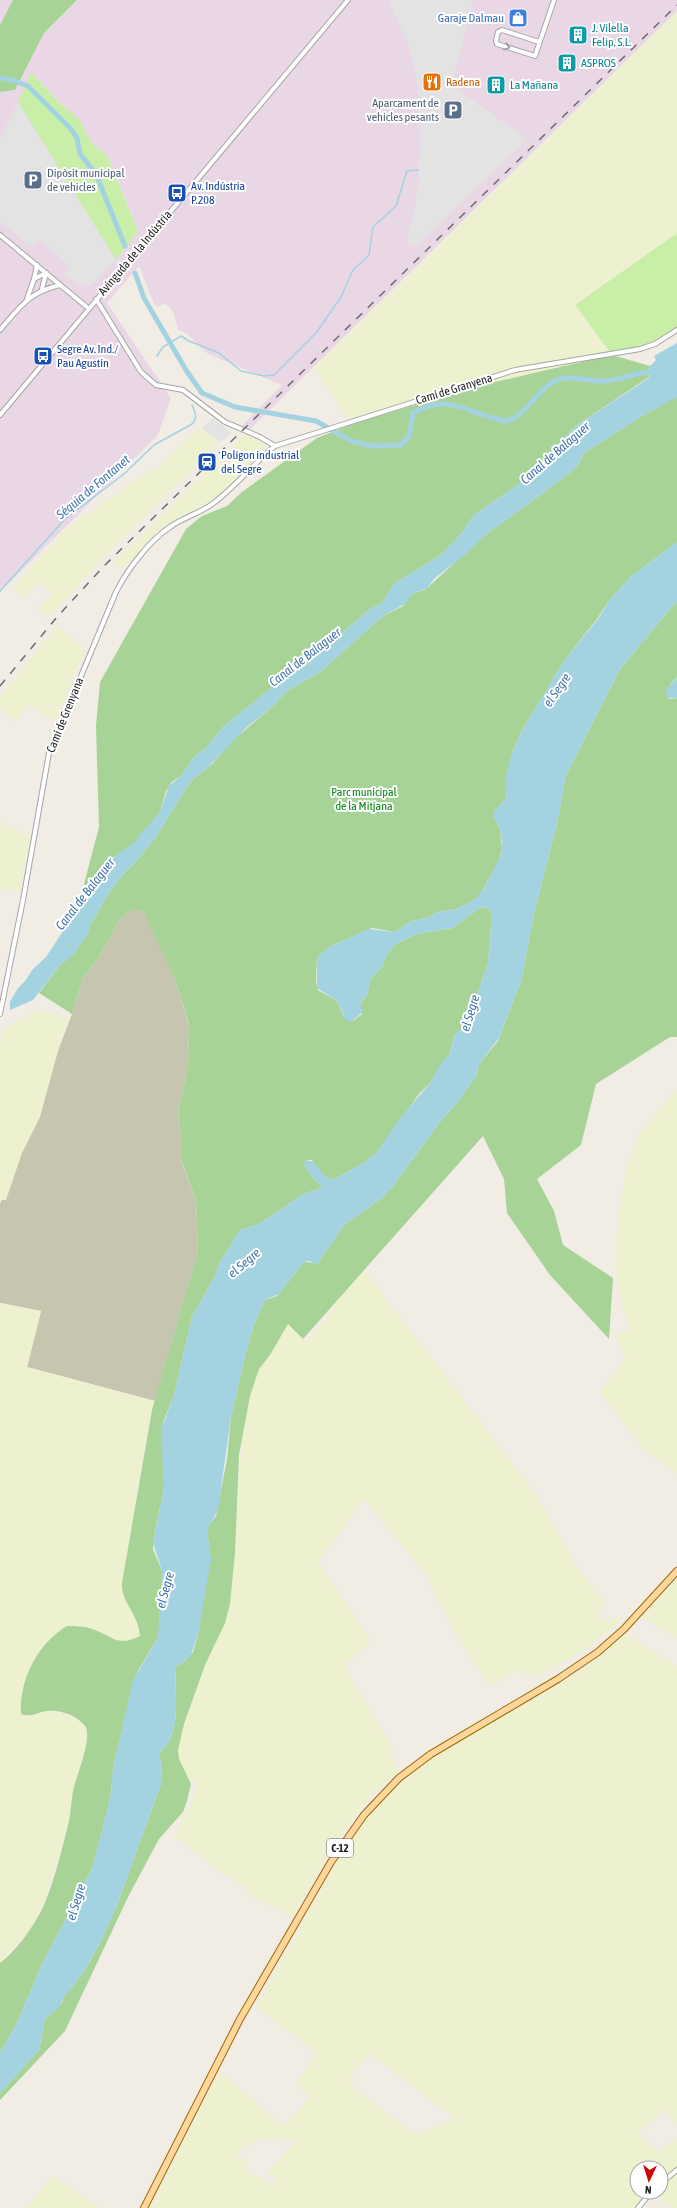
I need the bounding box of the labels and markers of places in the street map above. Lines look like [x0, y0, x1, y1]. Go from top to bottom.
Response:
shop icon: Garaje Dalmau [507, 7, 529, 29]
place label: Garaje Dalmau [438, 11, 504, 25]
place label: J. Vilella Felip, S.L. [592, 21, 631, 49]
building icon: J. Vilella Felip, S.L. [567, 24, 589, 46]
building icon: ASPROS [556, 52, 578, 74]
place label: ASPROS [581, 56, 616, 70]
restaurant icon: Radena [421, 71, 443, 93]
building icon: La Mañana [485, 74, 507, 96]
place label: Radena [446, 75, 480, 89]
place label: La Mañana [510, 78, 558, 92]
place label: Aparcament de vehicles pesants [367, 96, 439, 124]
parking icon: Aparcament de vehicles pesants [442, 99, 464, 121]
place label: Dipòsit municipal de vehicles [47, 166, 125, 194]
parking icon: Dipòsit municipal de vehicles [22, 169, 44, 191]
place label: Av. Indústria P.208 [191, 179, 245, 207]
bus stop icon: Av. Indústria P.208 [166, 182, 188, 204]
place label: Segre Av. Ind./ Pau Agustín [57, 342, 118, 370]
bus stop icon: Segre Av. Ind./ Pau Agustín [32, 345, 54, 367]
place label: Polígon industrial del Segre [221, 448, 300, 476]
station icon: Polígon industrial del Segre [196, 451, 218, 473]

